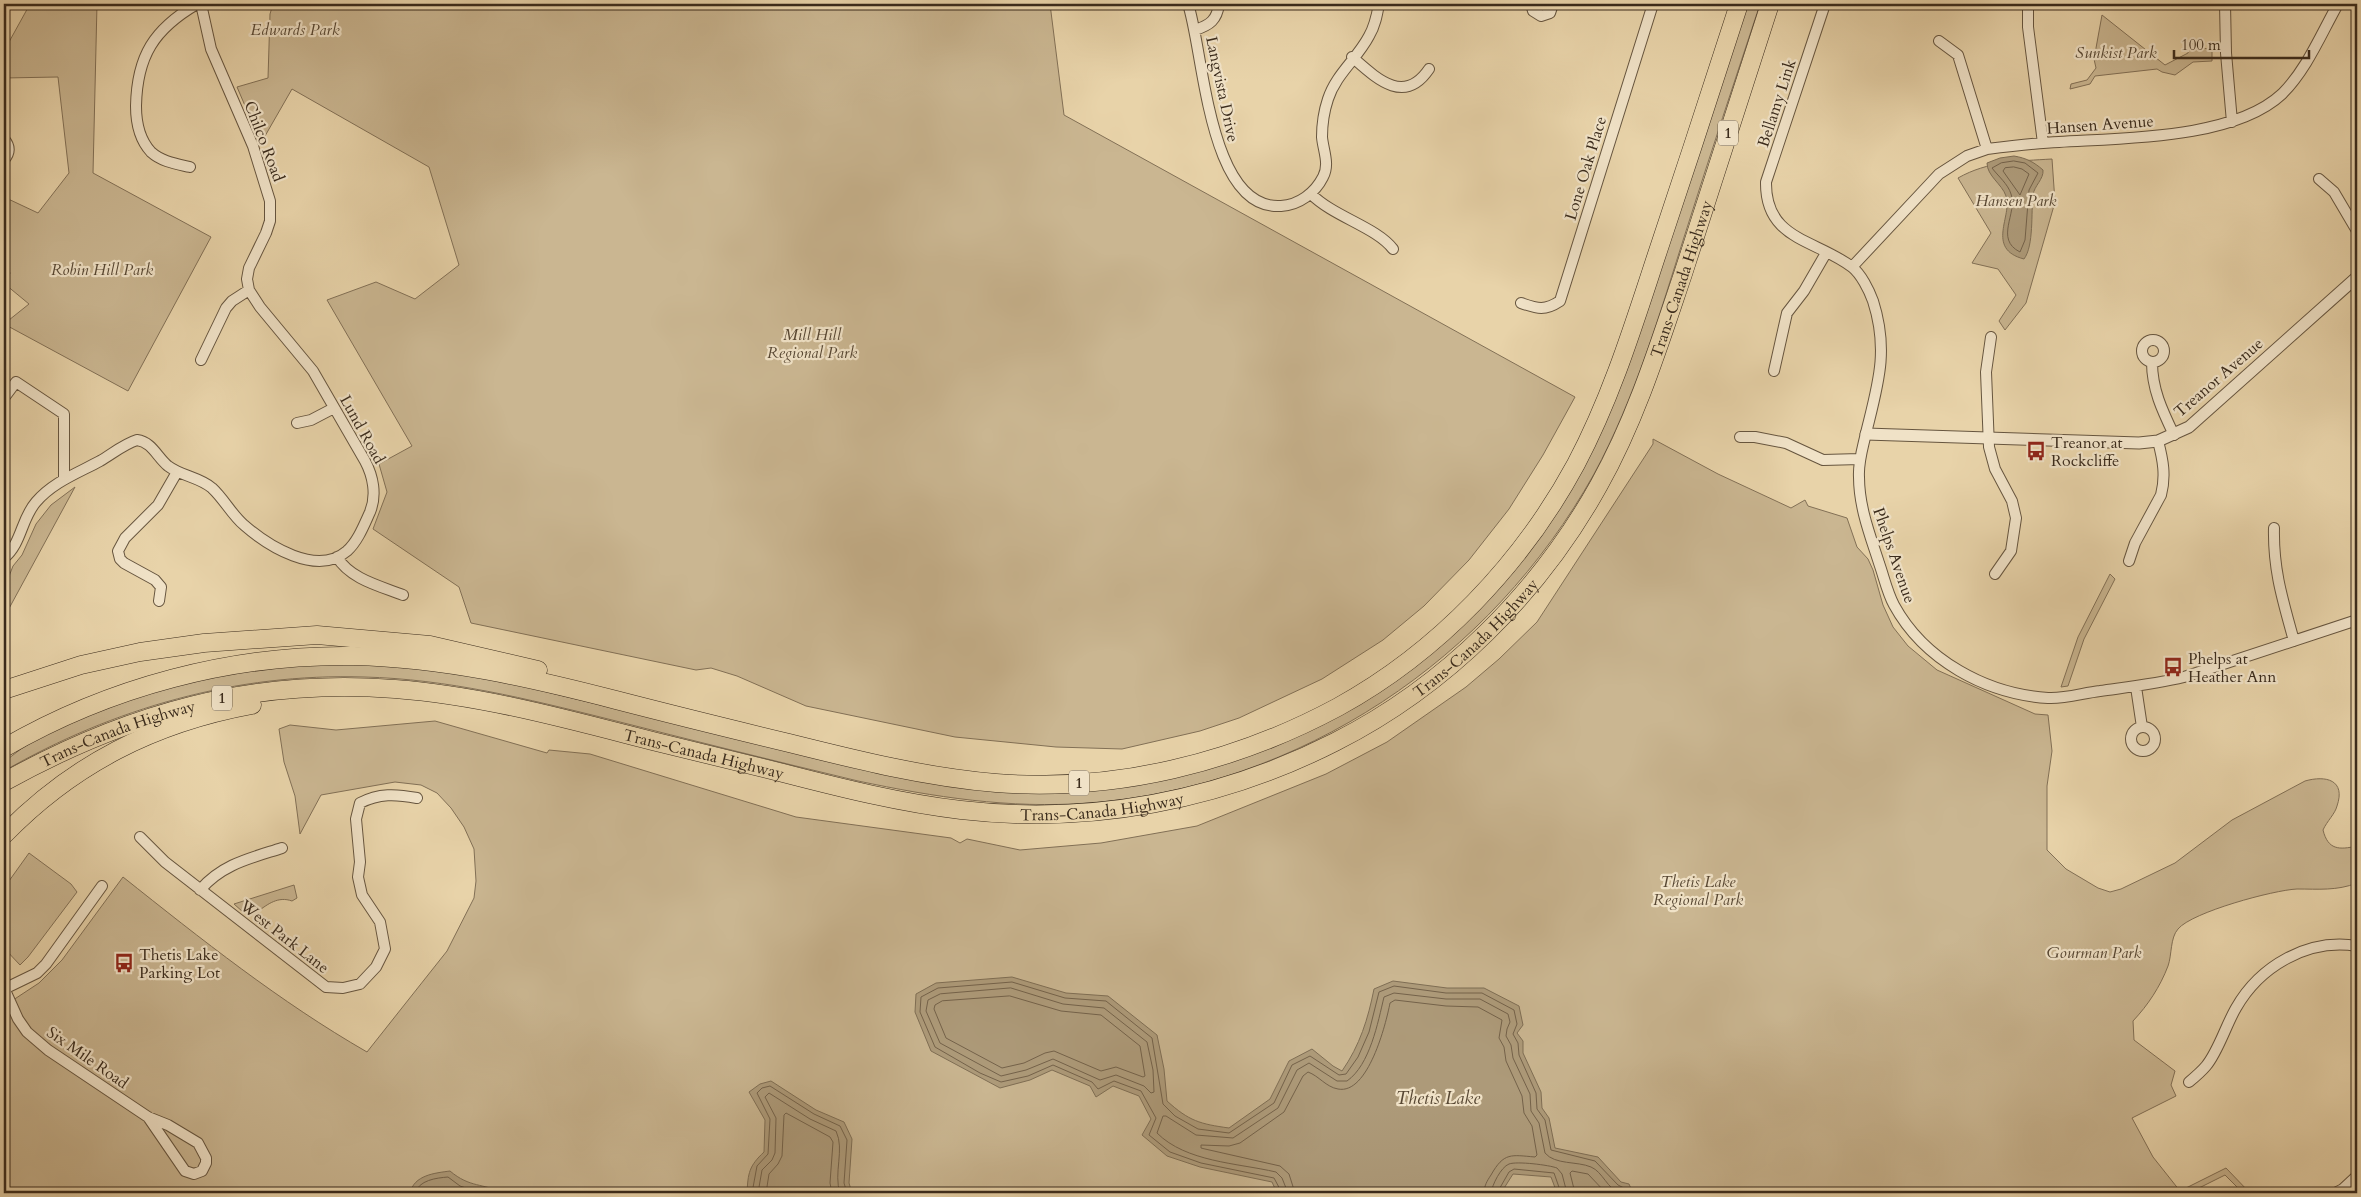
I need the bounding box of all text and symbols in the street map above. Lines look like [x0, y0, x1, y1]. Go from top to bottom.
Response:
park label: Edwards Park [250, 19, 340, 41]
scale bar [2174, 28, 2308, 60]
street label: Langvista Drive [1200, 34, 1244, 144]
text: 100 m [2181, 35, 2221, 55]
park label: Sunkist Park [2075, 42, 2157, 64]
street label: Bellamy Link [1752, 56, 1802, 150]
street label: Chilco Road [239, 98, 290, 185]
street label: Hansen Avenue [2046, 110, 2154, 140]
street label: Lone Oak Place [1560, 114, 1612, 223]
road number: 1 [1718, 120, 1738, 146]
park label: Hansen Park [1975, 190, 2057, 212]
street label: Trans-Canada Highway [1645, 197, 1718, 361]
park label: Robin Hill Park [51, 259, 153, 281]
park label: Mill Hill Regional Park [767, 324, 857, 364]
street label: Treanor Avenue [2169, 333, 2268, 423]
street label: Lund Road [334, 391, 390, 468]
place label: Treanor at Rockcliffe [2051, 432, 2123, 472]
bus stop icon: Treanor at Rockcliffe [2025, 440, 2047, 462]
street label: Phelps Avenue [1867, 505, 1921, 606]
street label: Trans-Canada Highway [1409, 574, 1544, 703]
place label: Phelps at Heather Ann [2188, 648, 2276, 688]
bus stop icon: Phelps at Heather Ann [2162, 656, 2184, 678]
road number: 1 [212, 686, 232, 710]
street label: Trans-Canada Highway [36, 695, 198, 773]
street label: Trans-Canada Highway [621, 724, 787, 785]
road number: 1 [1069, 770, 1089, 796]
street label: Trans-Canada Highway [1020, 788, 1187, 826]
park label: Thetis Lake Regional Park [1653, 871, 1743, 911]
street label: West Park Lane [234, 894, 334, 979]
park label: Gourman Park [2047, 942, 2142, 964]
place label: Thetis Lake Parking Lot [139, 944, 220, 984]
bus stop icon: Thetis Lake Parking Lot [113, 952, 135, 974]
street label: Six Mile Road [42, 1022, 133, 1094]
water label: Thetis Lake [1396, 1086, 1481, 1111]

